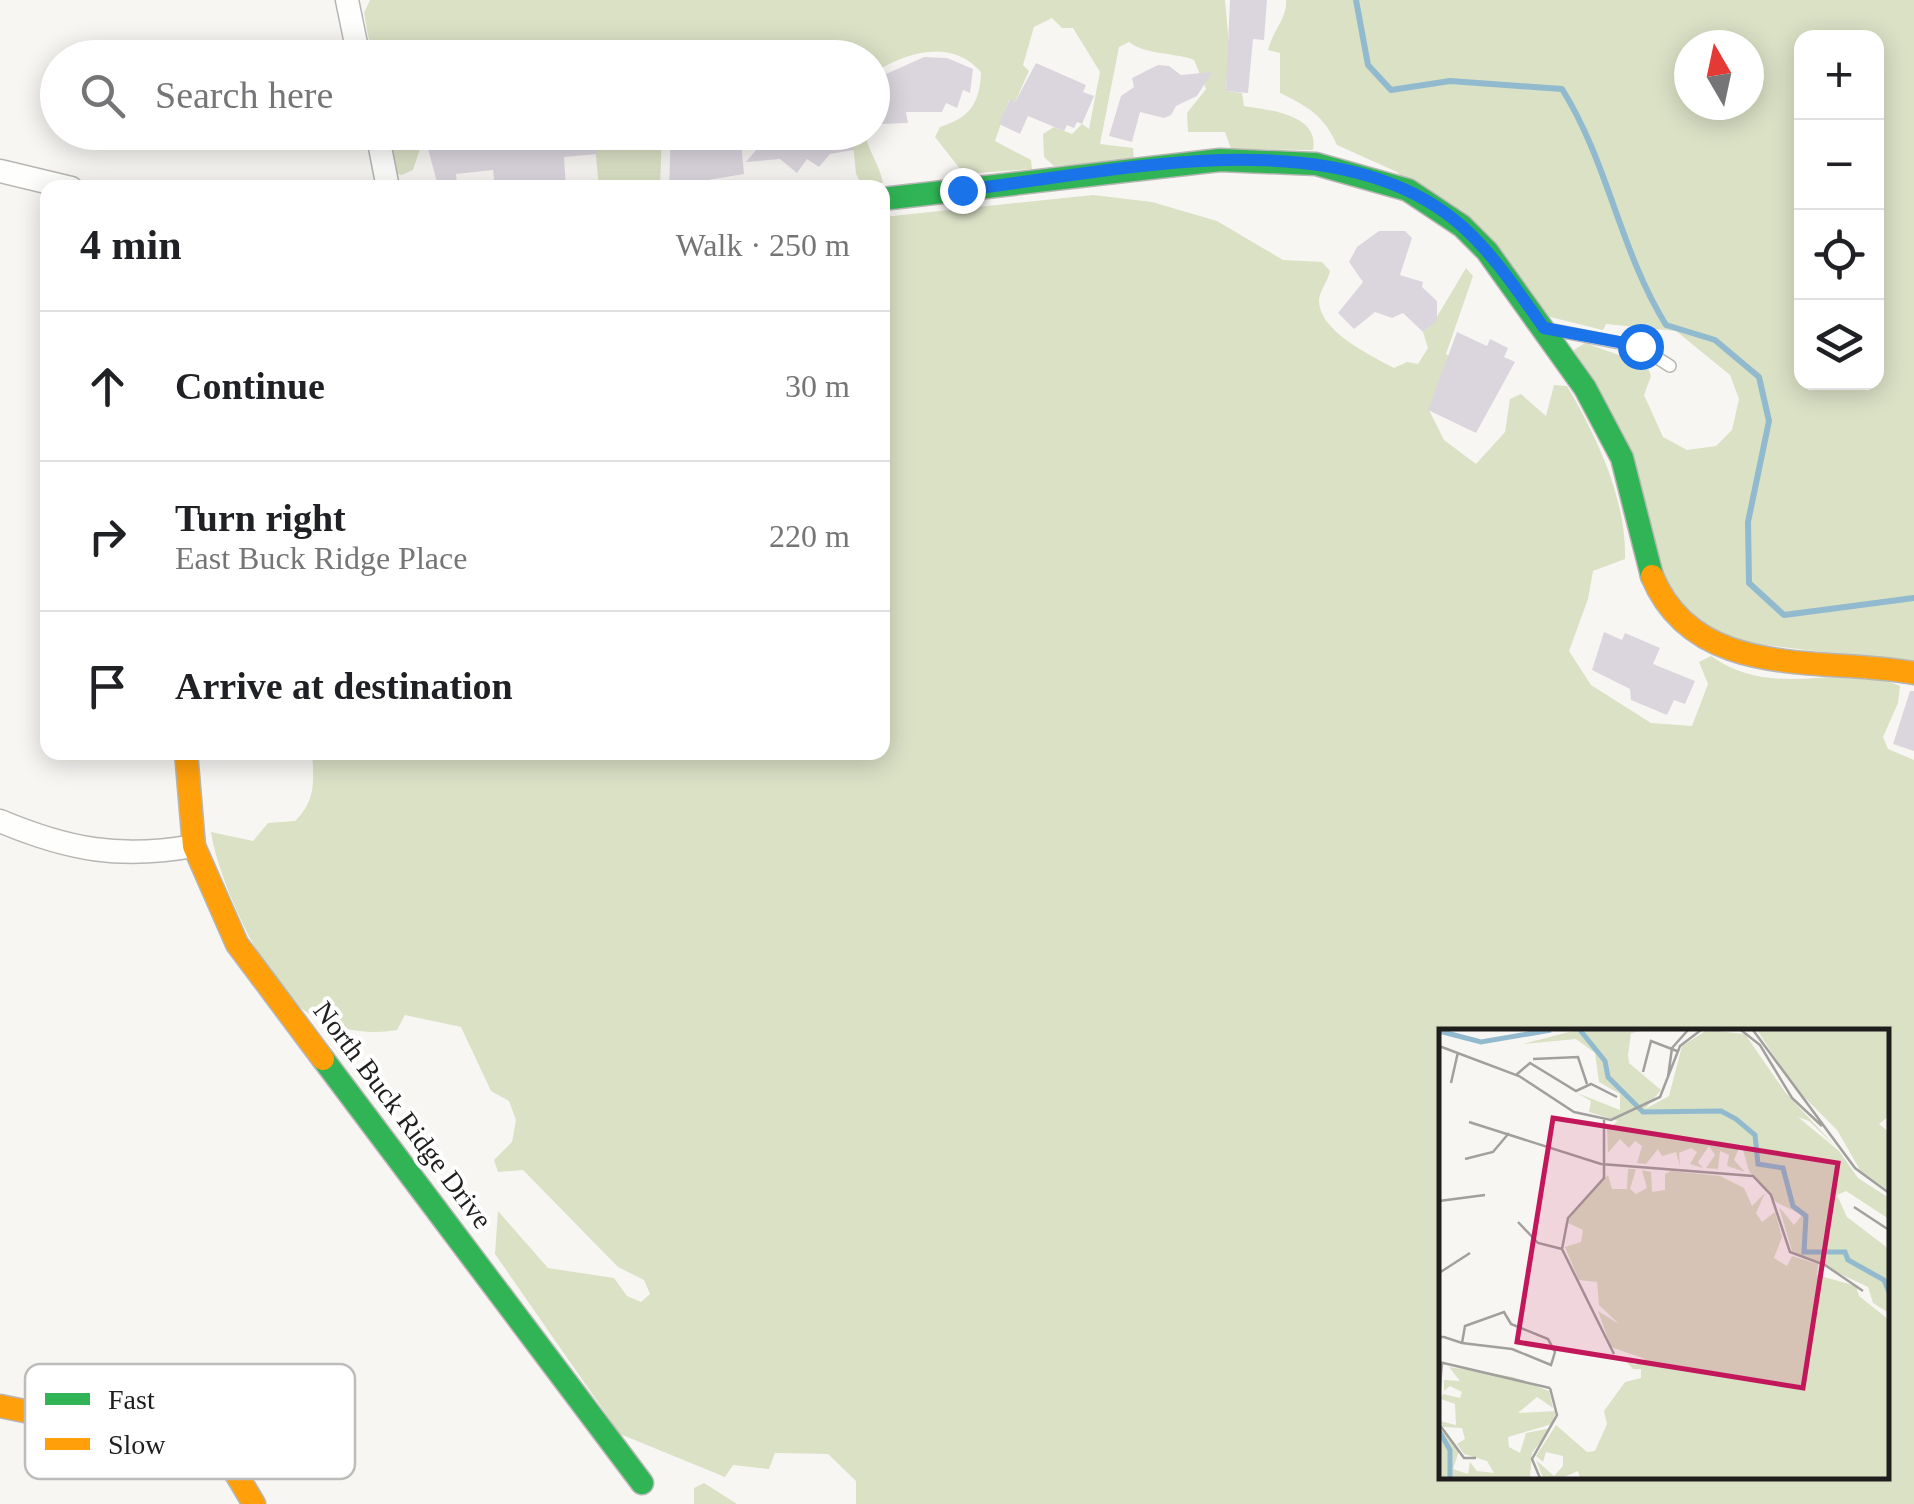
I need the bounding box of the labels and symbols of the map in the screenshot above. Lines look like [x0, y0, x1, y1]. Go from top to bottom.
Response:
north arrow [1674, 30, 1764, 120]
route end [940, 168, 986, 214]
route start [1618, 324, 1664, 370]
street label: North Buck Ridge Drive [308, 995, 498, 1235]
inset map [1439, 1029, 1889, 1479]
legend [25, 1364, 355, 1479]
text: Fast [108, 1384, 155, 1415]
text: Slow [108, 1429, 166, 1460]

